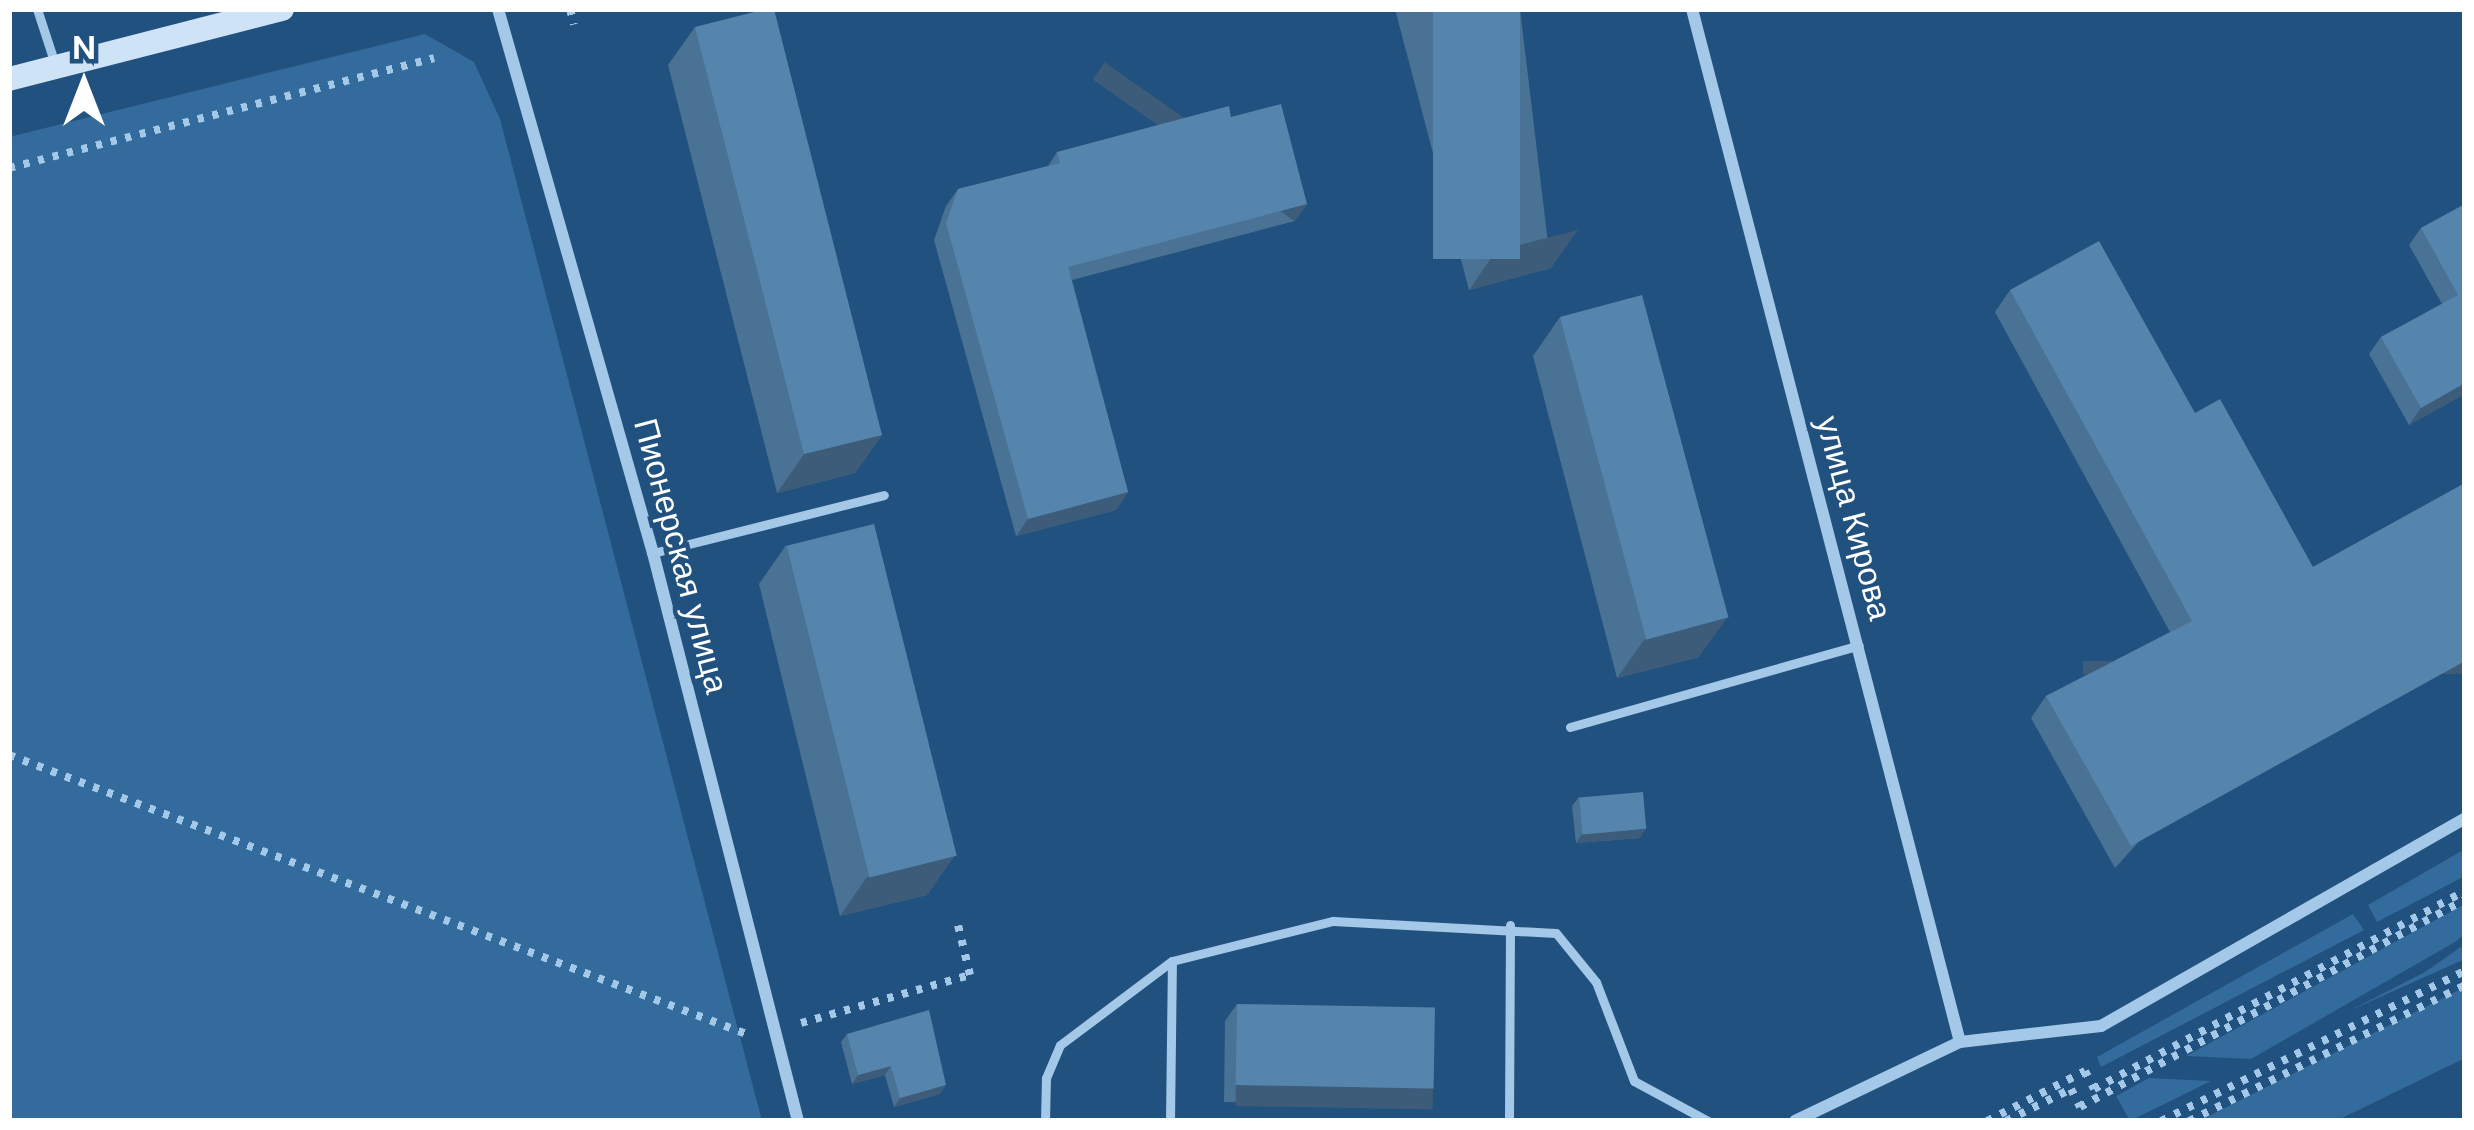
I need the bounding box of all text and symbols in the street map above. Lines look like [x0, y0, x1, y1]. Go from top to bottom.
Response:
north arrow [24, 24, 144, 144]
text: N [72, 26, 96, 69]
street label: улица Кирова [1808, 412, 1900, 624]
street label: Пионерская улица [625, 414, 737, 698]

